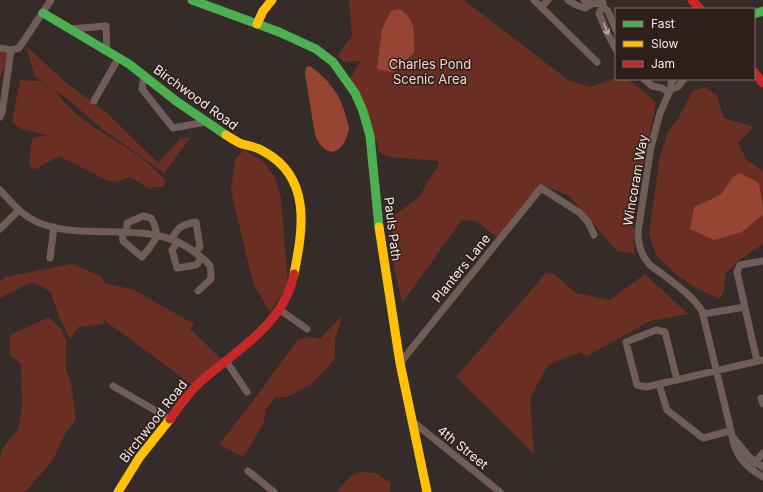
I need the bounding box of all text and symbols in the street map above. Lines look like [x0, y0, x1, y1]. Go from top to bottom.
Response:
legend [615, 8, 755, 80]
text: Fast [651, 16, 675, 31]
one-way arrow [602, 22, 610, 34]
text: Slow [651, 36, 679, 51]
park label: Charles Pond Scenic Area [389, 56, 471, 87]
text: Jam [651, 56, 675, 71]
street label: Birchwood Road [151, 61, 241, 133]
street label: Wincoram Way [619, 133, 651, 227]
street label: Pauls Path [381, 196, 405, 262]
street label: Planters Lane [429, 231, 493, 305]
street label: Birchwood Road [116, 377, 190, 465]
street label: 4th Street [434, 422, 492, 472]

